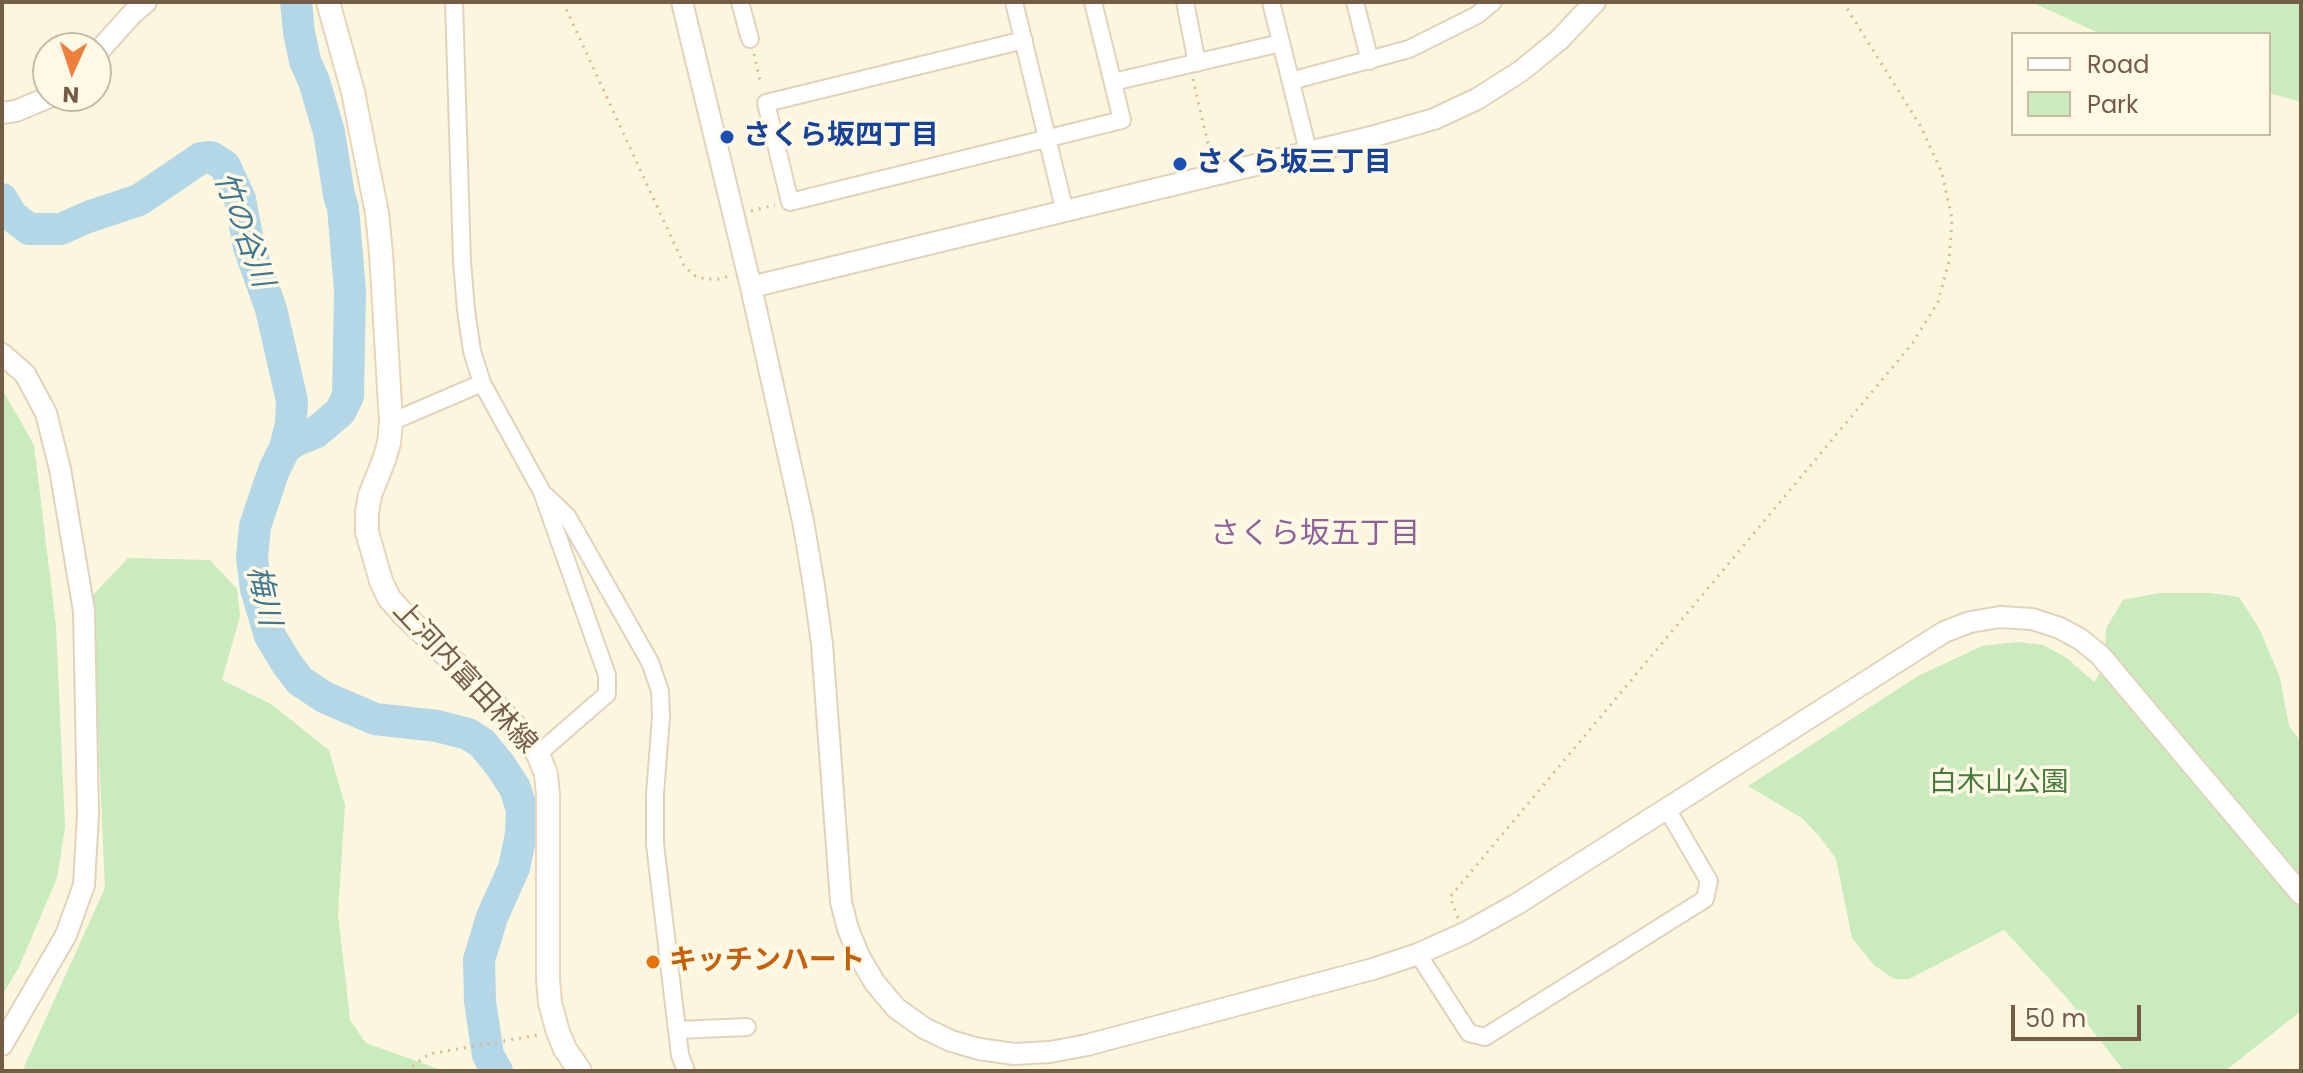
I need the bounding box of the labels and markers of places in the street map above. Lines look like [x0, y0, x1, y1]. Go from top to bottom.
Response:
place label: さくら坂四丁目 [743, 120, 939, 154]
marker: さくら坂四丁目 [718, 128, 736, 146]
place label: さくら坂三丁目 [1196, 147, 1392, 181]
marker: さくら坂三丁目 [1171, 155, 1189, 173]
place label: キッチンハート [669, 945, 865, 979]
marker: キッチンハート [644, 953, 662, 971]

